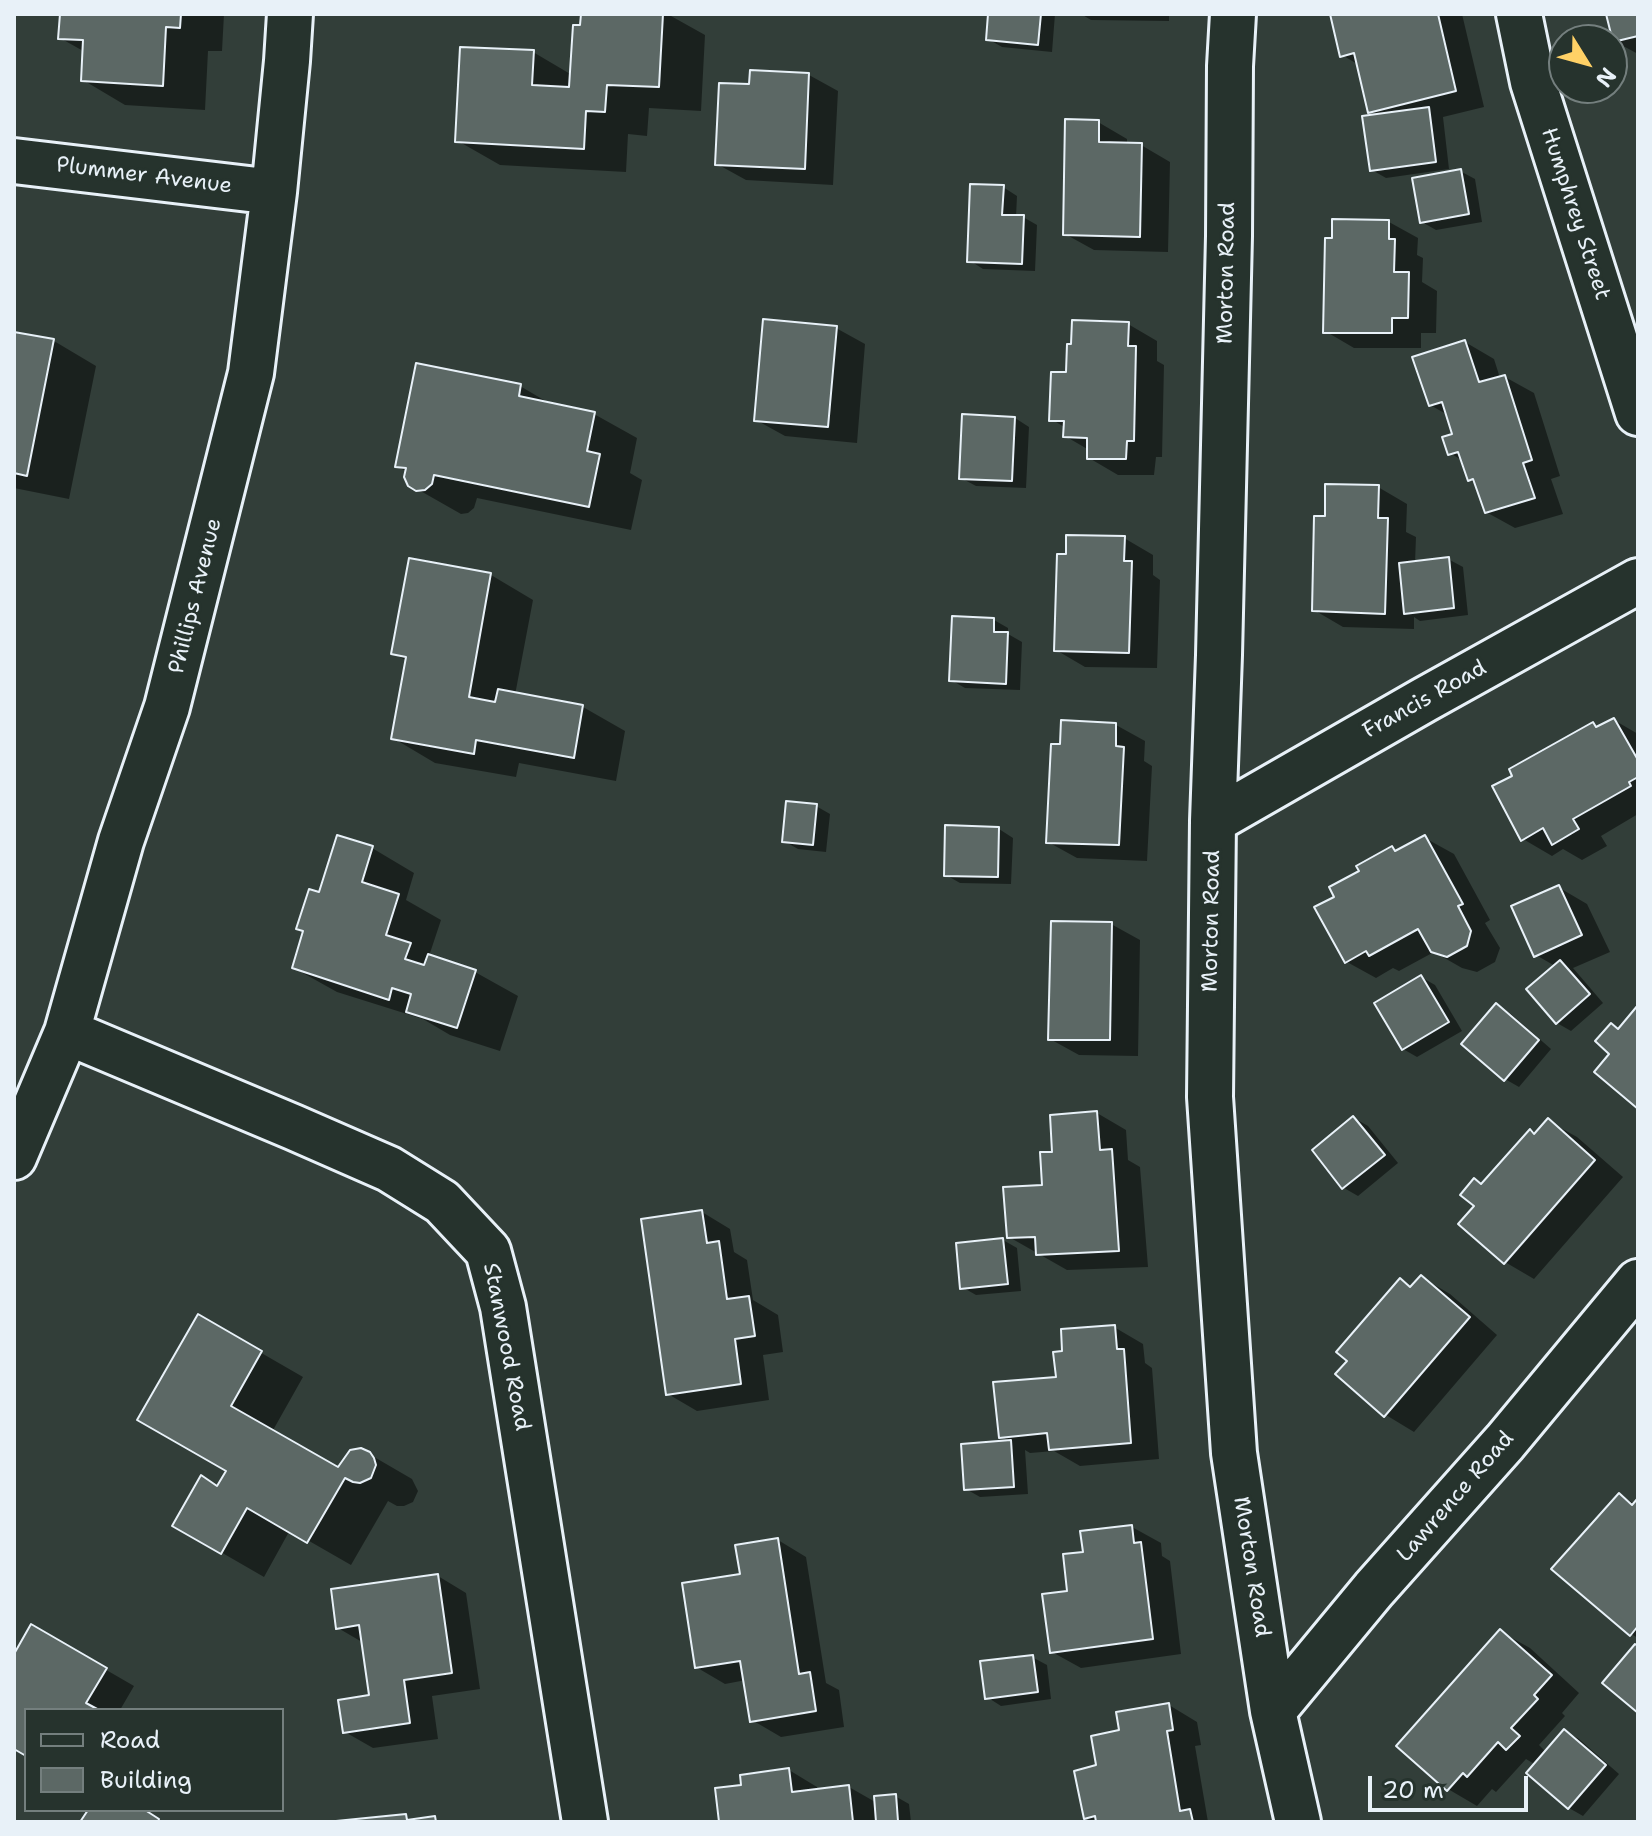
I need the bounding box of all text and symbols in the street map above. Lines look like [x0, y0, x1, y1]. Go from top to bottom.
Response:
north arrow [1548, 24, 1628, 104]
text: N [1589, 62, 1623, 93]
street label: Humphrey Street [1535, 125, 1615, 303]
street label: Plummer Avenue [55, 152, 233, 200]
street label: Morton Road [1213, 202, 1241, 344]
street label: Phillips Avenue [164, 516, 228, 676]
street label: Francis Road [1359, 655, 1491, 745]
street label: Morton Road [1198, 850, 1226, 992]
street label: Stanwood Road [477, 1261, 535, 1433]
street label: Lawrence Road [1392, 1426, 1520, 1568]
street label: Morton Road [1227, 1495, 1275, 1639]
legend [24, 1708, 284, 1812]
text: Road [100, 1724, 160, 1756]
scale bar [1372, 1760, 1532, 1810]
text: Building [100, 1764, 192, 1796]
text: 20 m [1382, 1774, 1444, 1806]

